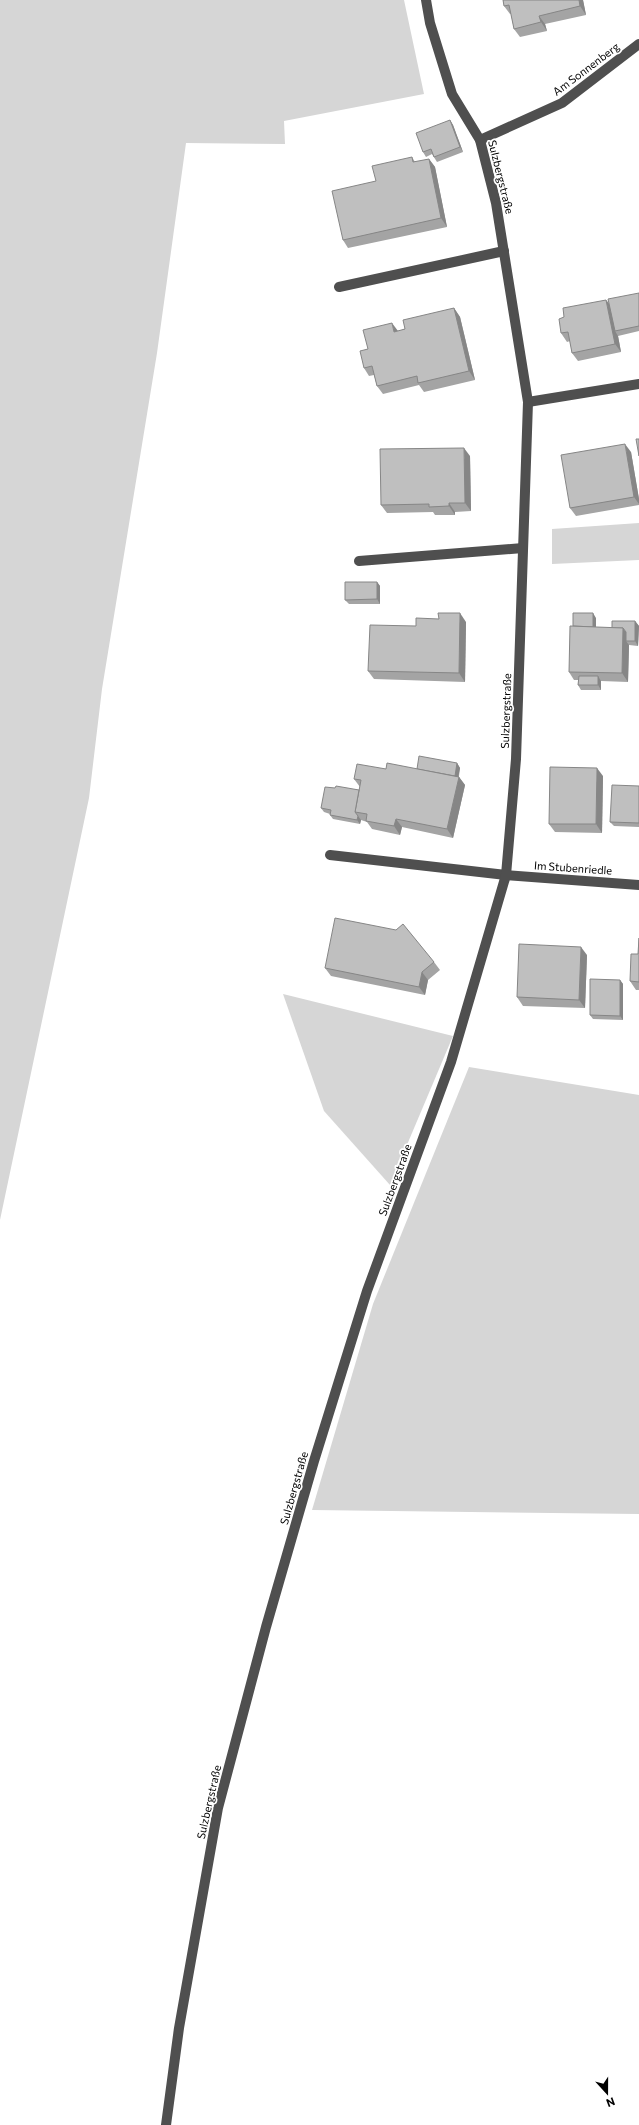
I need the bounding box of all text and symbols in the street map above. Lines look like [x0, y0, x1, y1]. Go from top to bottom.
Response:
street label: Am Sonnenberg [550, 39, 621, 98]
street label: Sulzbergstraße [486, 139, 517, 215]
street label: Sulzbergstraße [498, 673, 513, 749]
street label: Im Stubenriedle [533, 858, 613, 877]
street label: Sulzbergstraße [376, 1142, 414, 1218]
street label: Sulzbergstraße [277, 1450, 310, 1526]
street label: Sulzbergstraße [194, 1763, 223, 1840]
north arrow [587, 2073, 627, 2113]
text: N [605, 2095, 617, 2110]

